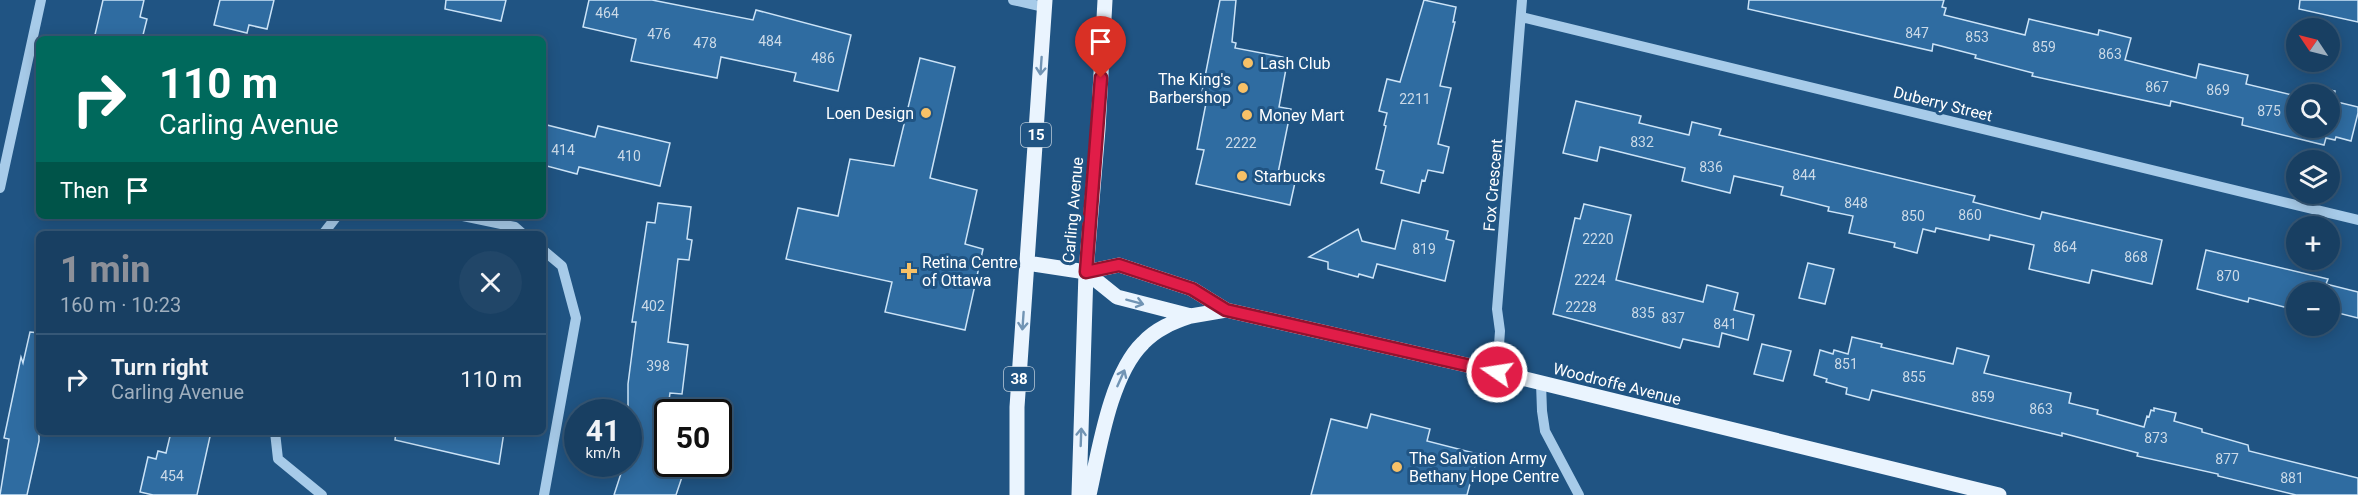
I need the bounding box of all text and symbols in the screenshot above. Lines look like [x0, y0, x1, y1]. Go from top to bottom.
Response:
house number: 464 [595, 5, 619, 21]
pin [1075, 16, 1126, 78]
north arrow [2286, 18, 2340, 72]
map controls [2286, 18, 2340, 336]
icon: arrive [1084, 25, 1117, 58]
house number: 847 [1905, 25, 1929, 41]
house number: 476 [647, 26, 671, 42]
house number: 853 [1965, 29, 1989, 45]
house number: 484 [758, 33, 782, 49]
house number: 478 [693, 35, 717, 51]
house number: 859 [2032, 39, 2056, 55]
house number: 863 [2098, 46, 2122, 62]
house number: 486 [811, 50, 835, 66]
place label: Lash Club [1260, 54, 1330, 73]
one-way arrow [1035, 55, 1046, 75]
marker: Lash Club [1241, 56, 1255, 70]
text: 110 m [159, 59, 278, 108]
icon: right [60, 60, 138, 138]
place label: The King's Barbershop [1149, 70, 1231, 107]
house number: 867 [2145, 79, 2169, 95]
marker: The King's Barbershop [1236, 81, 1250, 95]
house number: 869 [2206, 82, 2230, 98]
street label: Duberry Street [1891, 83, 1995, 125]
button: search [2286, 84, 2340, 138]
house number: 2211 [1399, 91, 1431, 107]
house number: 875 [2257, 103, 2281, 119]
place label: Loen Design [826, 104, 914, 123]
marker: Loen Design [919, 106, 933, 120]
place label: Money Mart [1259, 106, 1345, 125]
marker: Money Mart [1240, 108, 1254, 122]
text: Carling Avenue [159, 109, 339, 141]
road number: 15 [1021, 123, 1051, 147]
house number: 832 [1630, 134, 1654, 150]
house number: 2222 [1225, 135, 1257, 151]
street label: Fox Crescent [1479, 138, 1507, 232]
house number: 414 [551, 142, 575, 158]
house number: 410 [617, 148, 641, 164]
button: layers [2286, 150, 2340, 204]
street label: Carling Avenue [1059, 156, 1087, 264]
house number: 836 [1699, 159, 1723, 175]
place label: Starbucks [1254, 167, 1325, 186]
house number: 844 [1792, 167, 1816, 183]
marker: Starbucks [1235, 169, 1249, 183]
icon: arrive [121, 174, 154, 207]
text: Then [60, 178, 109, 203]
house number: 848 [1844, 195, 1868, 211]
house number: 860 [1958, 207, 1982, 223]
house number: 850 [1901, 208, 1925, 224]
button: + [2286, 216, 2340, 270]
house number: 2220 [1582, 231, 1614, 247]
house number: 864 [2053, 239, 2077, 255]
house number: 819 [1412, 241, 1436, 257]
text: 1 min [60, 249, 151, 291]
house number: 868 [2124, 249, 2148, 265]
button: close [459, 251, 522, 314]
place label: Retina Centre of Ottawa [922, 253, 1018, 290]
marker: Retina Centre of Ottawa [900, 262, 918, 280]
house number: 870 [2216, 268, 2240, 284]
house number: 2224 [1574, 272, 1606, 288]
button: − [2286, 282, 2340, 336]
text: 160 m · 10:23 [60, 293, 181, 317]
one-way arrow [1125, 296, 1144, 308]
house number: 402 [641, 298, 665, 314]
house number: 2228 [1565, 299, 1597, 315]
house number: 835 [1631, 305, 1655, 321]
house number: 837 [1661, 310, 1685, 326]
one-way arrow [1017, 311, 1028, 331]
house number: 841 [1713, 316, 1737, 332]
position arrow [1465, 340, 1529, 404]
text: Turn right [111, 355, 208, 380]
house number: 851 [1834, 356, 1858, 372]
house number: 398 [646, 358, 670, 374]
street label: Woodroffe Avenue [1551, 359, 1683, 409]
icon: right [60, 363, 93, 396]
text: 110 m [460, 367, 522, 392]
road number: 38 [1004, 367, 1034, 391]
one-way arrow [1117, 369, 1128, 387]
house number: 855 [1902, 369, 1926, 385]
text: Carling Avenue [111, 380, 244, 404]
house number: 859 [1971, 389, 1995, 405]
speed limit sign: 50 [654, 399, 732, 477]
house number: 863 [2029, 401, 2053, 417]
text: 41 [586, 413, 620, 448]
one-way arrow [1076, 427, 1087, 447]
house number: 873 [2144, 430, 2168, 446]
text: km/h [585, 444, 621, 462]
place label: The Salvation Army Bethany Hope Centre [1409, 449, 1559, 486]
house number: 877 [2215, 451, 2239, 467]
marker: The Salvation Army Bethany Hope Centre [1390, 460, 1404, 474]
house number: 454 [160, 468, 184, 484]
house number: 881 [2280, 470, 2304, 486]

